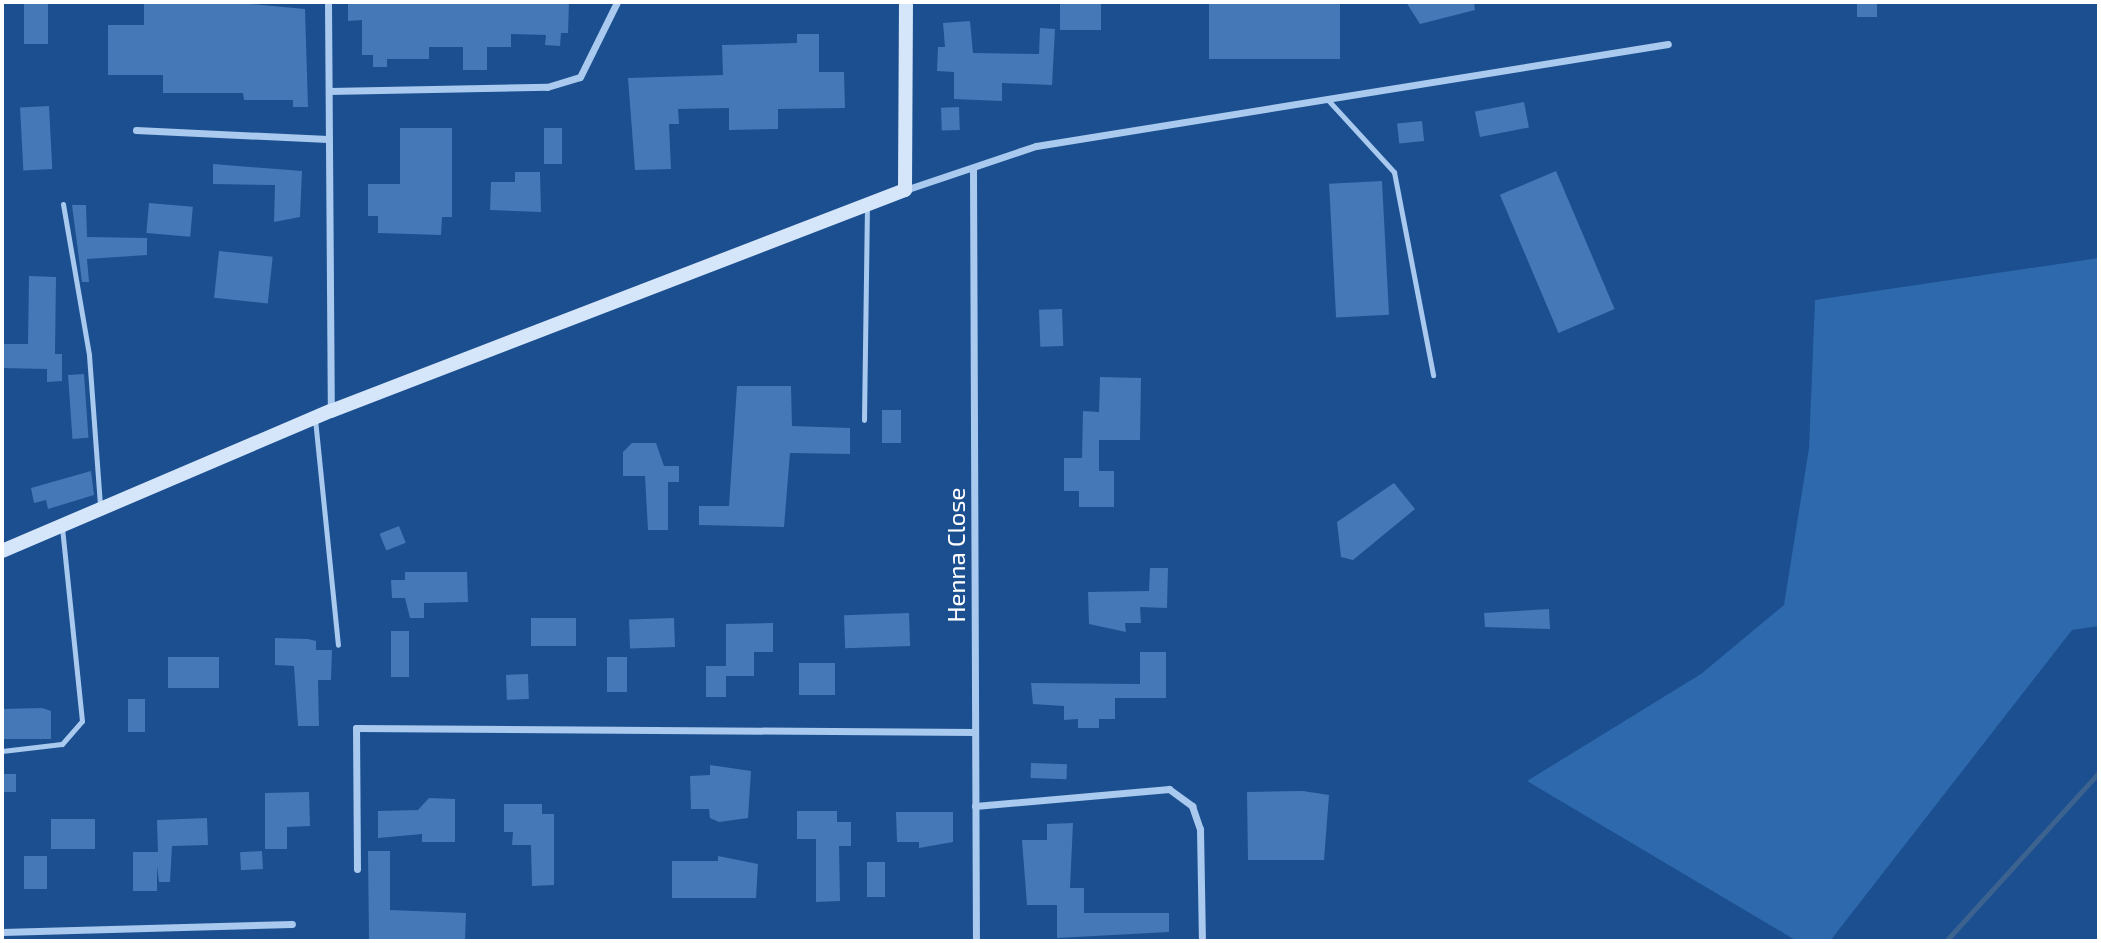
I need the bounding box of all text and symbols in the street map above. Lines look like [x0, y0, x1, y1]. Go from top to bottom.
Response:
street label: Henna Close [942, 488, 970, 622]

